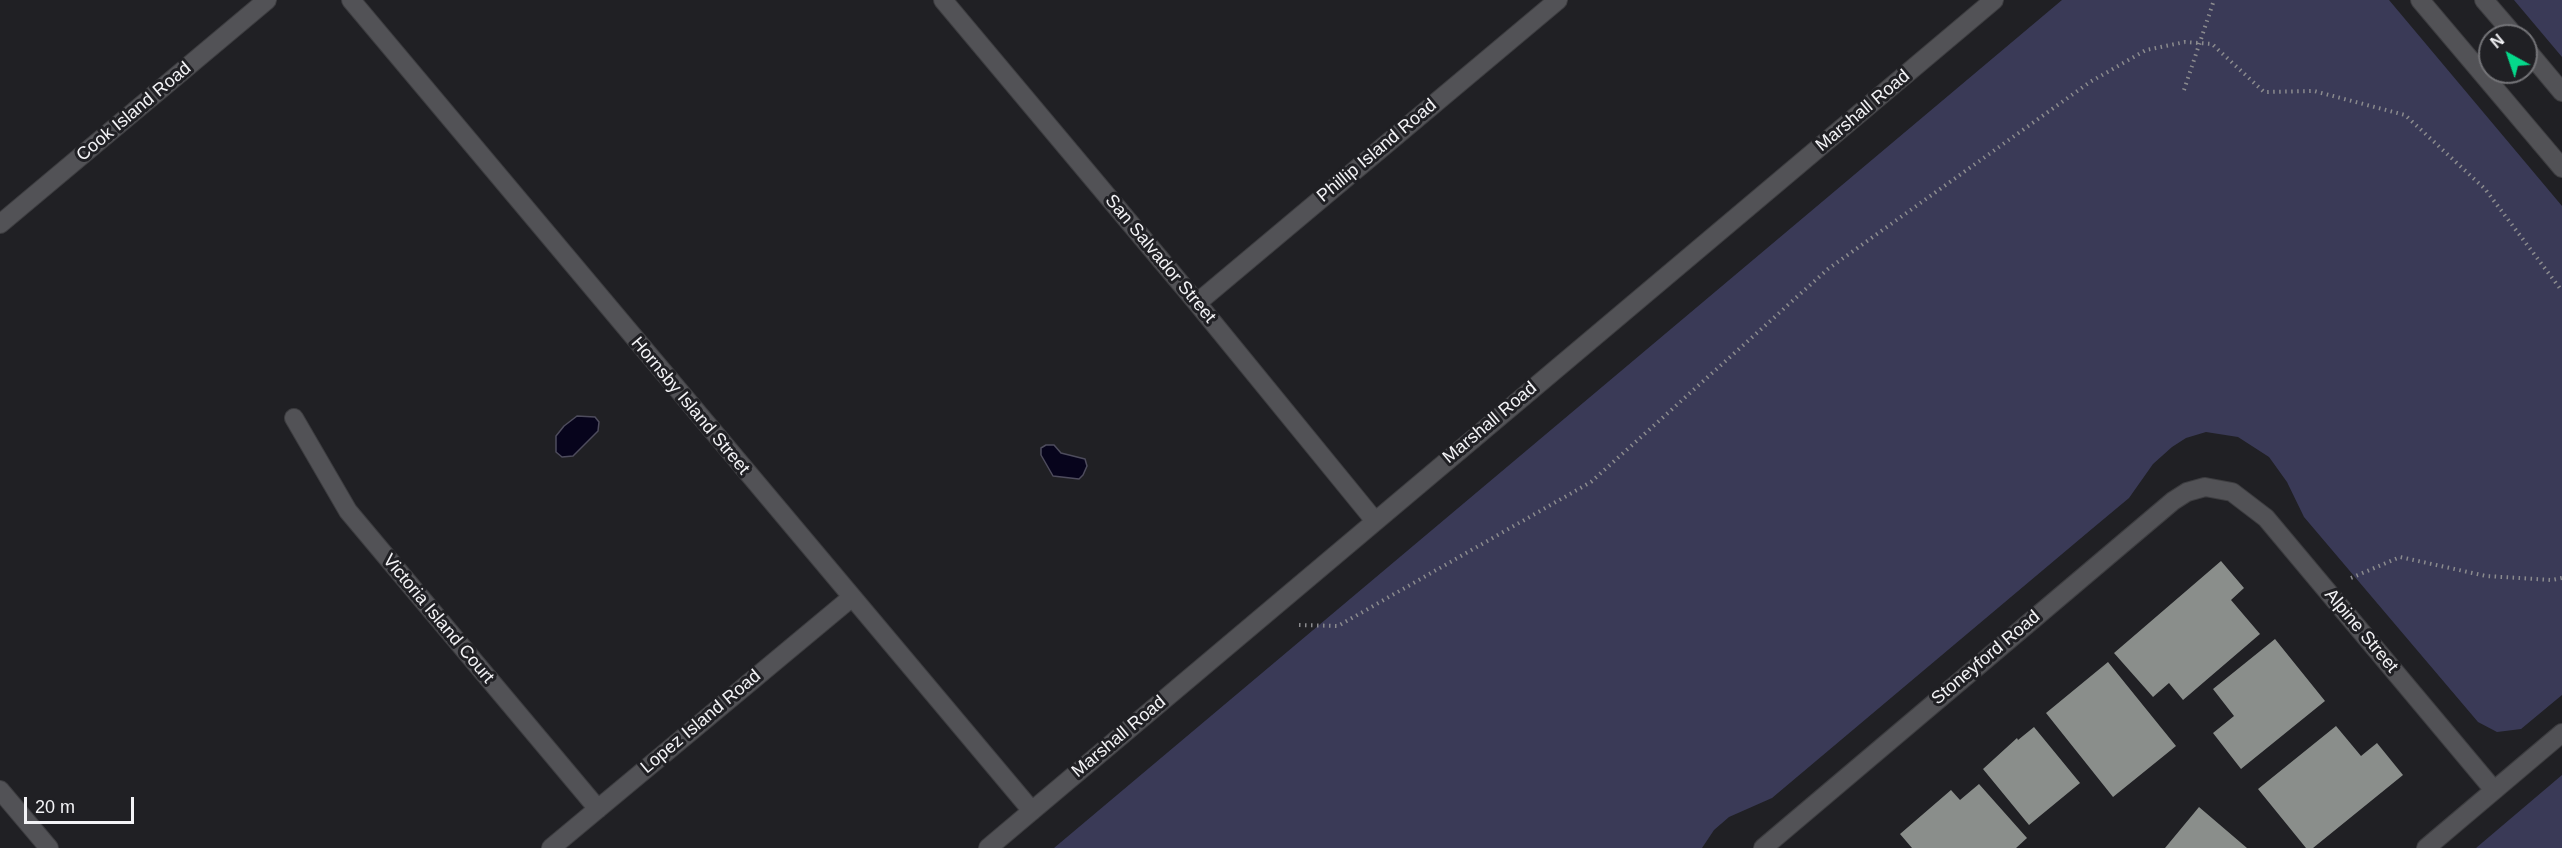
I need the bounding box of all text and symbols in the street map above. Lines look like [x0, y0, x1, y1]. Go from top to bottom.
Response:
north arrow [2478, 24, 2538, 84]
text: N [2488, 31, 2507, 52]
street label: Cook Island Road [72, 58, 196, 166]
street label: Marshall Road [1812, 65, 1914, 157]
street label: Phillip Island Road [1313, 95, 1441, 207]
street label: San Salvador Street [1100, 190, 1220, 328]
street label: Hornsby Island Street [626, 333, 754, 479]
street label: Marshall Road [1439, 377, 1541, 469]
street label: Victoria Island Court [378, 550, 498, 688]
street label: Alpine Street [2320, 585, 2402, 677]
street label: Stoneyford Road [1927, 606, 2045, 710]
street label: Lopez Island Road [637, 665, 765, 779]
street label: Marshall Road [1068, 691, 1170, 783]
scale bar [27, 785, 136, 823]
text: 20 m [35, 797, 75, 817]

